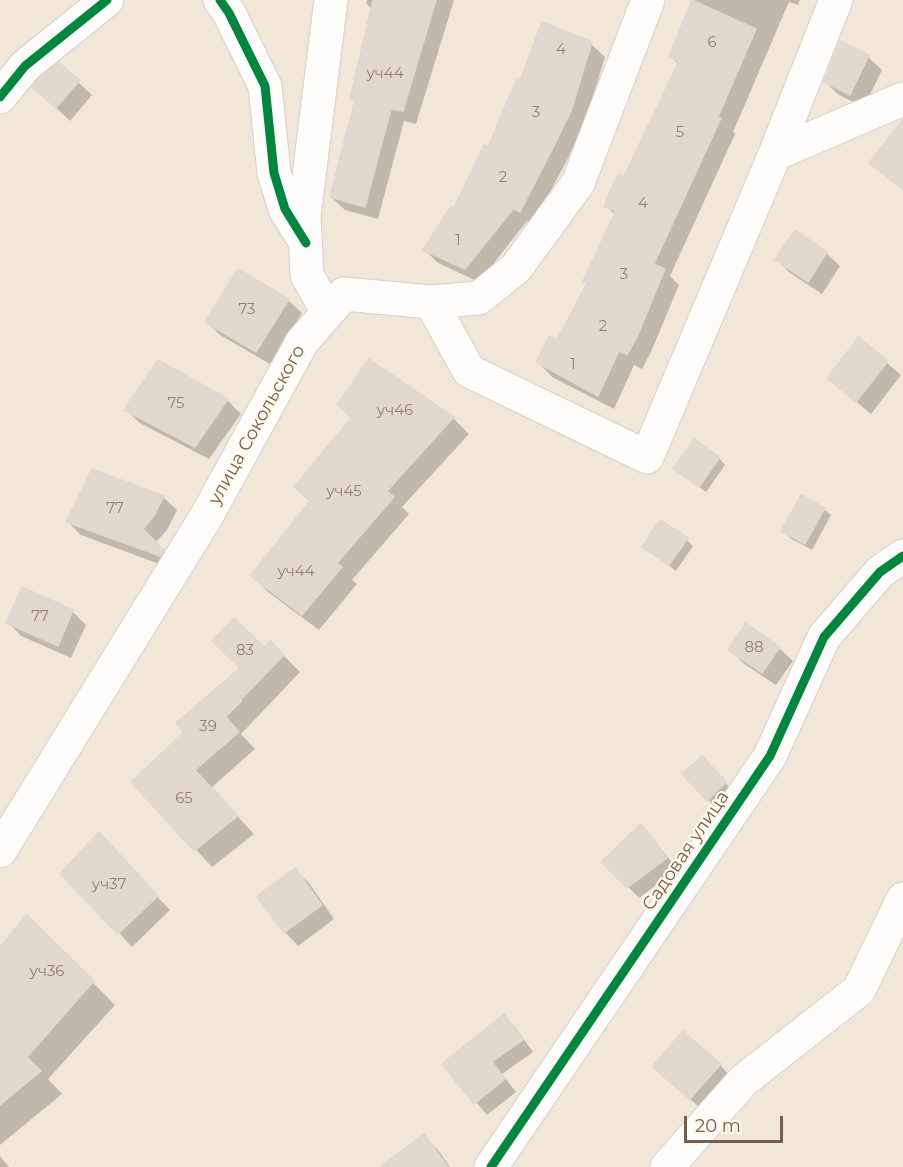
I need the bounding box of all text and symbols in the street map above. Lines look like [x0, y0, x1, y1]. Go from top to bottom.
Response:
house number: 6 [707, 34, 717, 52]
house number: 4 [556, 41, 566, 59]
house number: уч44 [366, 65, 404, 83]
house number: 3 [532, 104, 540, 122]
house number: 5 [676, 124, 684, 142]
house number: 2 [499, 169, 507, 187]
house number: 4 [638, 195, 648, 213]
house number: 1 [455, 232, 461, 250]
house number: 3 [620, 266, 628, 284]
house number: 73 [238, 301, 256, 319]
house number: 2 [599, 318, 607, 336]
street label: улица Сокольского [204, 341, 310, 509]
house number: 1 [570, 356, 576, 374]
house number: 75 [167, 395, 185, 413]
house number: уч46 [377, 402, 413, 420]
house number: уч45 [326, 483, 362, 501]
house number: 77 [106, 500, 124, 518]
house number: уч44 [277, 563, 315, 581]
house number: 77 [31, 608, 49, 626]
house number: 88 [744, 639, 764, 657]
house number: 83 [236, 642, 254, 660]
house number: 39 [199, 718, 217, 736]
street label: Садовая улица [638, 787, 734, 915]
house number: 65 [175, 790, 193, 808]
house number: уч37 [92, 876, 126, 894]
house number: уч36 [30, 963, 64, 981]
scale bar [687, 1104, 786, 1142]
text: 20 m [695, 1115, 741, 1137]

